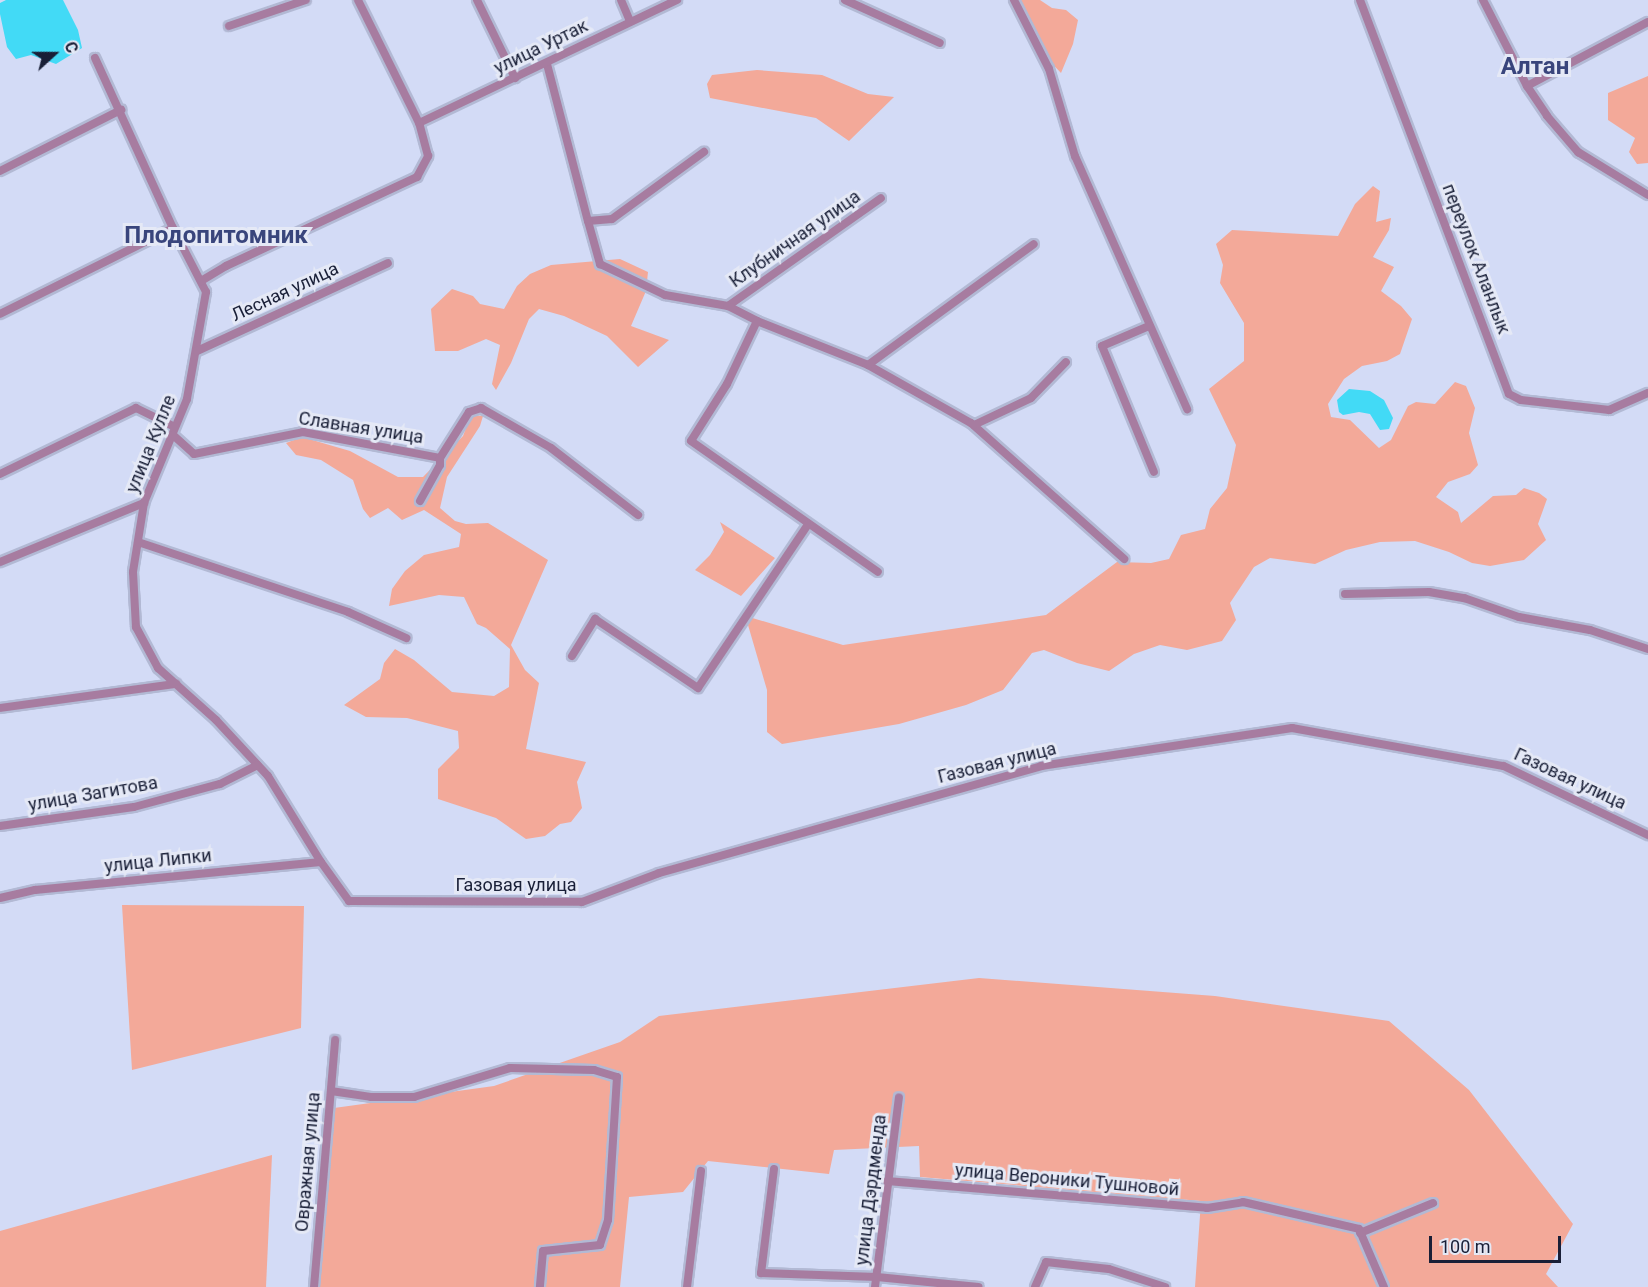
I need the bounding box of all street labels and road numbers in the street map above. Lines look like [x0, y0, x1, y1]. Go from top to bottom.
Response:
street label: улица Уртак [491, 15, 591, 79]
street label: переулок Аланлык [1437, 181, 1515, 337]
street label: Клубничная улица [725, 186, 865, 292]
street label: Лесная улица [228, 258, 342, 326]
street label: улица Кулле [122, 392, 180, 496]
street label: Славная улица [297, 407, 425, 449]
street label: Газовая улица [936, 738, 1058, 788]
street label: Газовая улица [1511, 744, 1629, 814]
street label: улица Загитова [27, 772, 159, 816]
street label: улица Липки [103, 845, 213, 877]
street label: Газовая улица [455, 874, 577, 896]
street label: Овражная улица [291, 1091, 325, 1233]
street label: улица Дэрдменда [851, 1113, 891, 1267]
street label: улица Вероники Тушновой [954, 1159, 1180, 1201]

